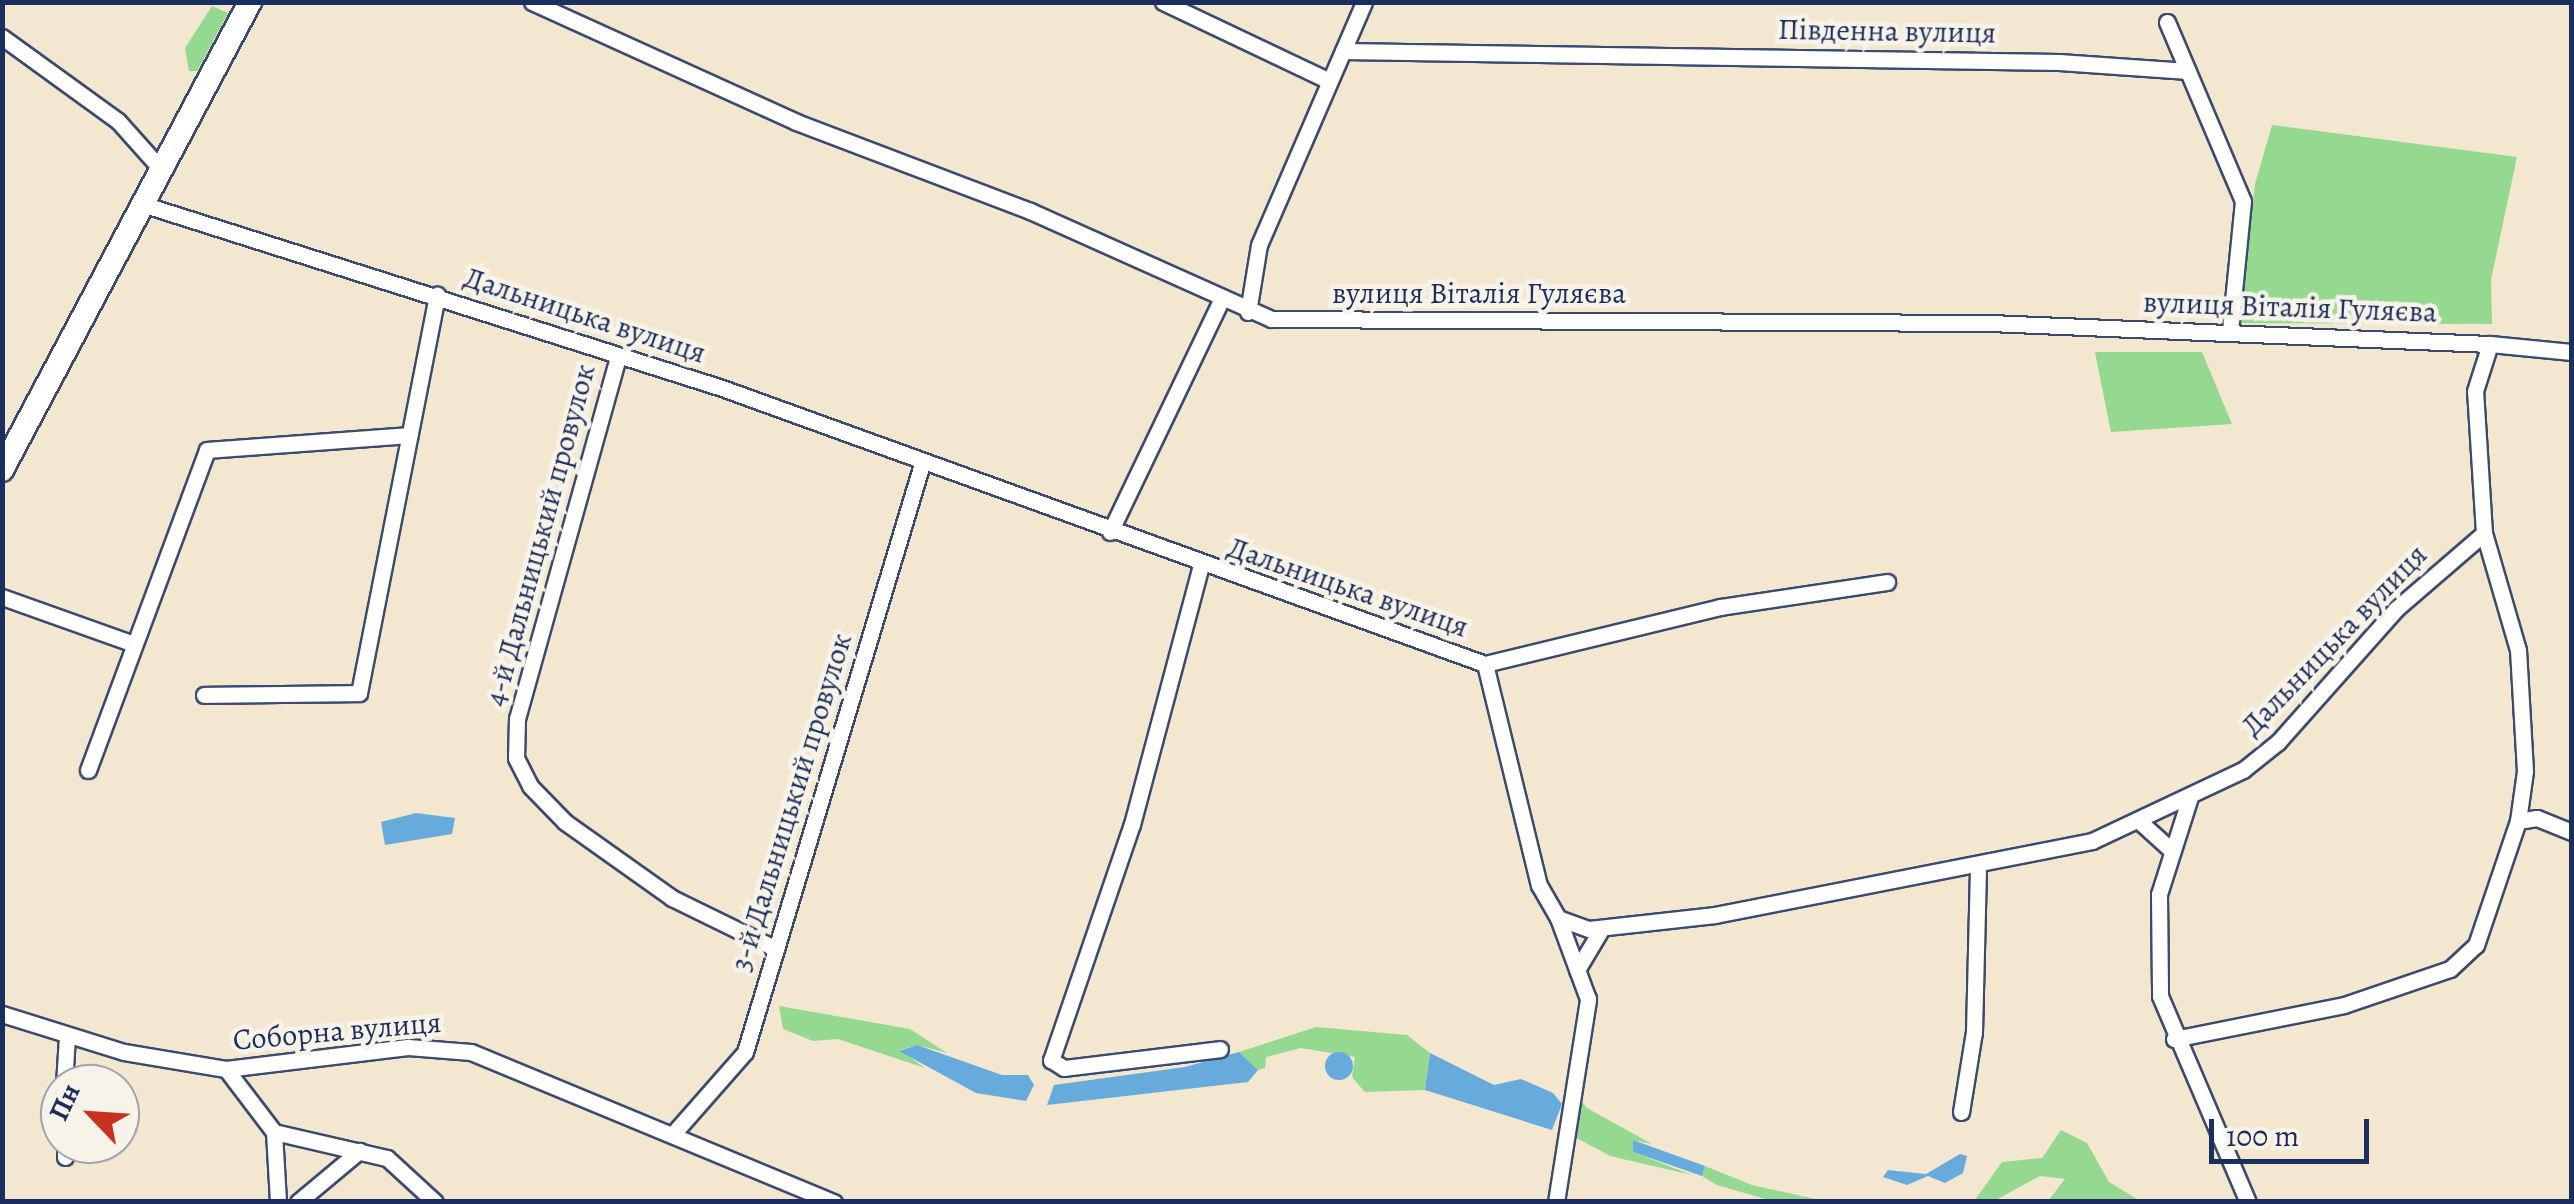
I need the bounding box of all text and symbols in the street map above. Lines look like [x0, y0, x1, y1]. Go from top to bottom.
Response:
street label: Південна вулиця [1778, 11, 1996, 51]
street label: Дальницька вулиця [460, 259, 710, 371]
street label: вулиця Віталія Гуляєва [1332, 275, 1626, 311]
street label: вулиця Віталія Гуляєва [2142, 284, 2438, 330]
street label: 4-й Дальницький провулок [477, 360, 603, 710]
street label: Дальницька вулиця [1223, 529, 1473, 645]
street label: Дальницька вулиця [2233, 537, 2435, 743]
street label: 3-й Дальницький провулок [722, 629, 860, 975]
street label: Соборна вулиця [231, 1004, 443, 1058]
north arrow [40, 1064, 140, 1164]
text: Пн [40, 1078, 90, 1127]
scale bar [2214, 1099, 2374, 1161]
text: 100 m [2226, 1116, 2299, 1156]

